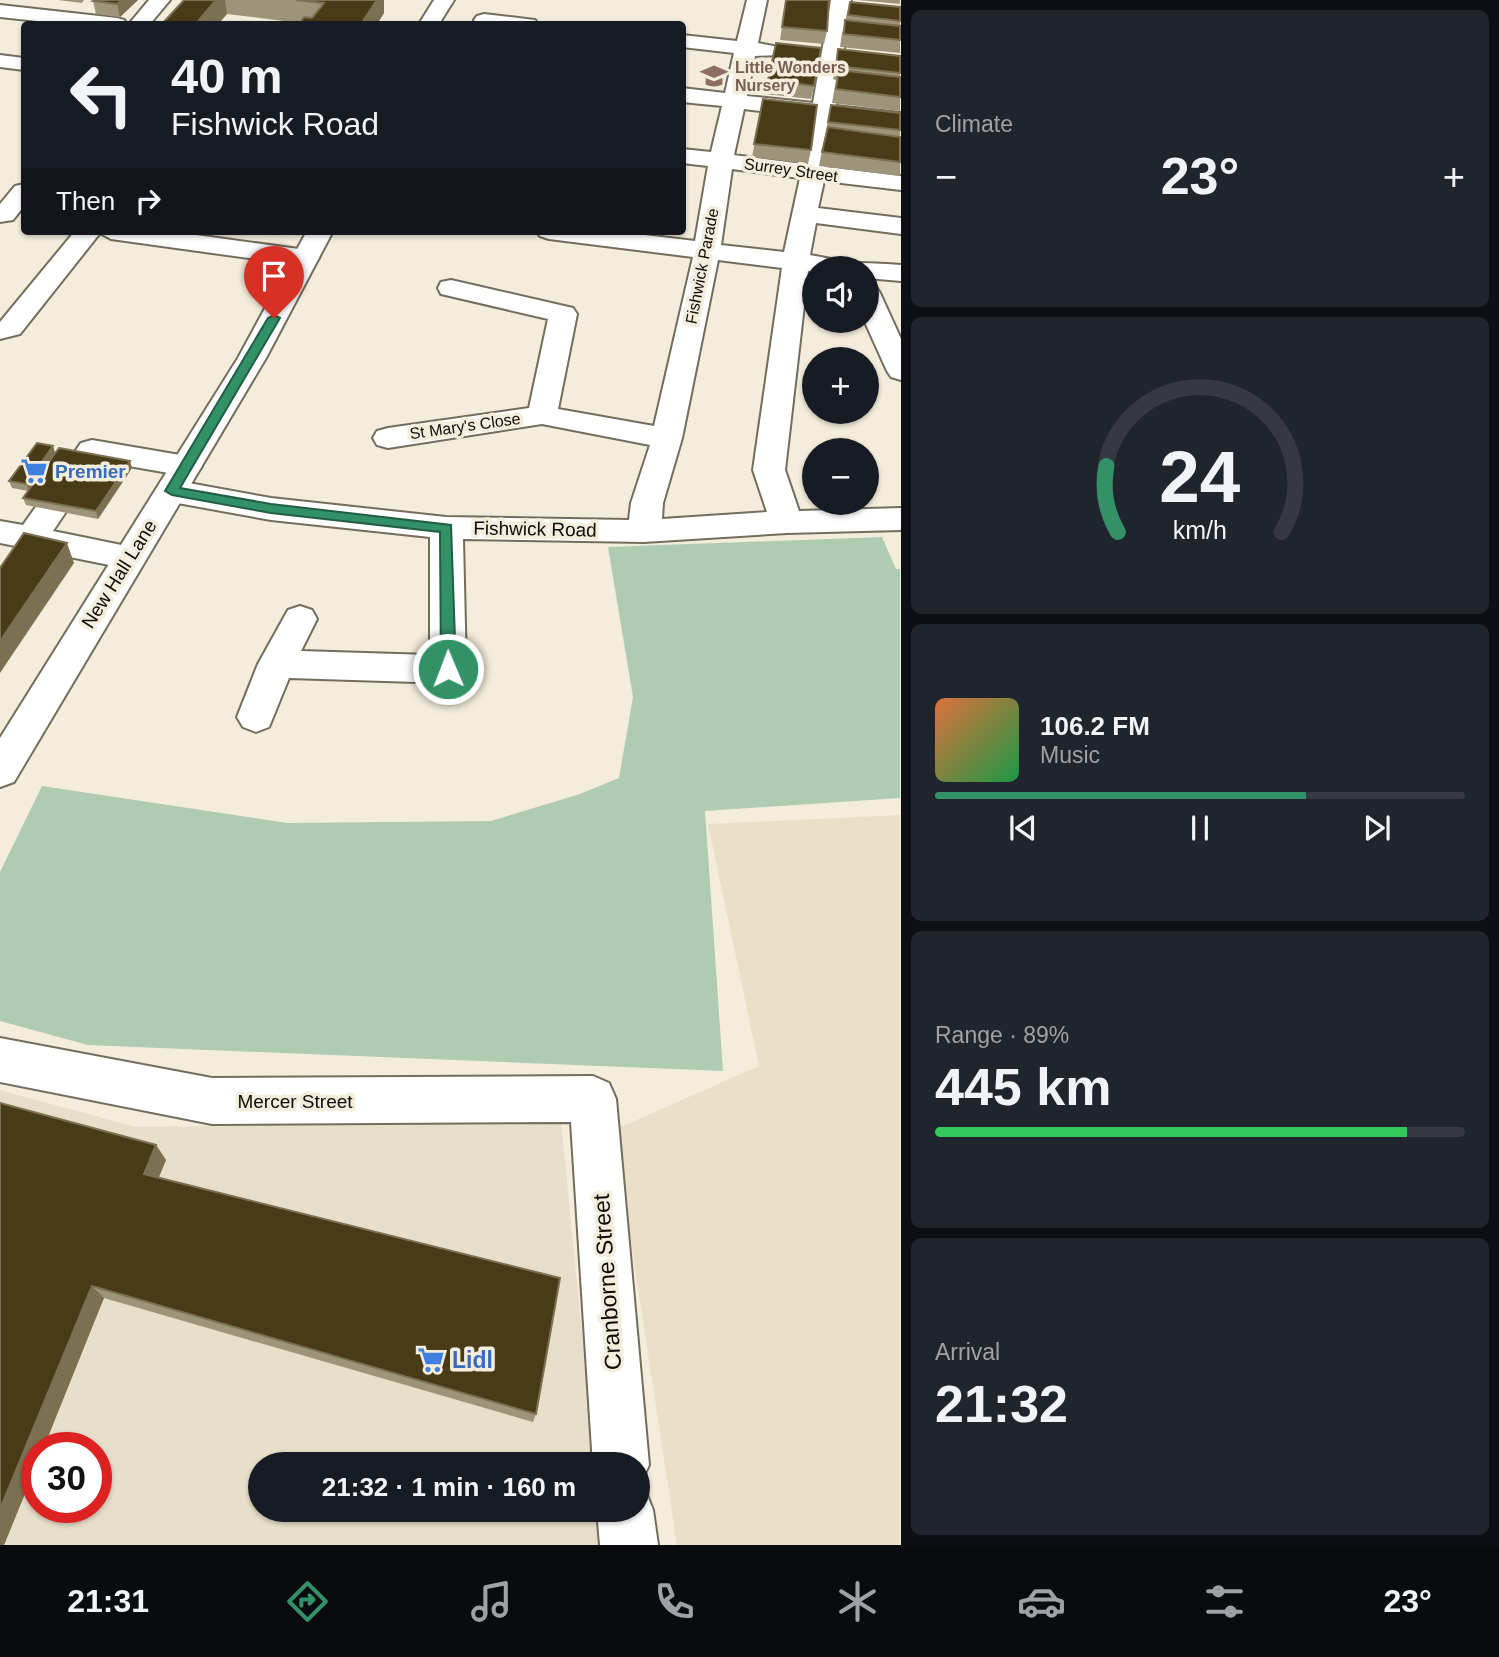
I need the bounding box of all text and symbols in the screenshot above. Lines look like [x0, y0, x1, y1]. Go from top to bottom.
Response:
icon: left [56, 49, 147, 140]
text: 40 m [171, 49, 283, 103]
place label: Little Wonders Nursery [735, 59, 846, 94]
school or university icon: Little Wonders Nursery [699, 61, 729, 91]
text: Fishwick Road [171, 106, 379, 142]
text: Climate [935, 111, 1013, 137]
text: 23° [1161, 147, 1239, 205]
street label: Surrey Street [743, 155, 839, 185]
text: − [935, 156, 957, 198]
text: + [1443, 156, 1465, 198]
icon: right [129, 182, 167, 220]
text: Then [56, 186, 115, 216]
street label: Fishwick Parade [682, 207, 722, 325]
pin [244, 246, 304, 318]
map controls [802, 256, 879, 515]
button: sound [802, 256, 879, 333]
icon: arrive [255, 257, 293, 295]
button: + [802, 347, 879, 424]
street label: St Mary's Close [409, 410, 521, 442]
text: 24 [1160, 436, 1241, 517]
button: − [802, 438, 879, 515]
supermarket icon: Premier [19, 456, 49, 486]
place label: Premier [55, 461, 126, 482]
text: km/h [1173, 515, 1227, 543]
street label: New Hall Lane [77, 516, 161, 632]
street label: Fishwick Road [473, 517, 597, 541]
position arrow [411, 632, 485, 706]
text: 106.2 FM [1040, 711, 1150, 741]
text: Music [1040, 742, 1100, 768]
icon: previous [1004, 809, 1042, 847]
icon: pause [1181, 809, 1219, 847]
icon: next [1358, 809, 1396, 847]
text: Range · 89% [935, 1022, 1069, 1048]
text: 445 km [935, 1058, 1111, 1116]
street label: Mercer Street [237, 1091, 353, 1112]
street label: Cranborne Street [588, 1192, 626, 1371]
text: Arrival [935, 1339, 1000, 1365]
supermarket icon: Lidl [416, 1345, 446, 1375]
place label: Lidl [452, 1347, 493, 1373]
text: 21:32 [935, 1375, 1068, 1433]
speed limit sign: 30 [21, 1432, 112, 1523]
text: 21:32 · 1 min · 160 m [322, 1472, 576, 1502]
icon: directions [283, 1577, 332, 1626]
icon: music [467, 1577, 516, 1626]
icon: phone [650, 1577, 699, 1626]
icon: climate [833, 1577, 882, 1626]
icon: car [1017, 1577, 1066, 1626]
icon: filters [1200, 1577, 1249, 1626]
text: 21:31 [67, 1583, 149, 1619]
text: 23° [1383, 1583, 1432, 1619]

